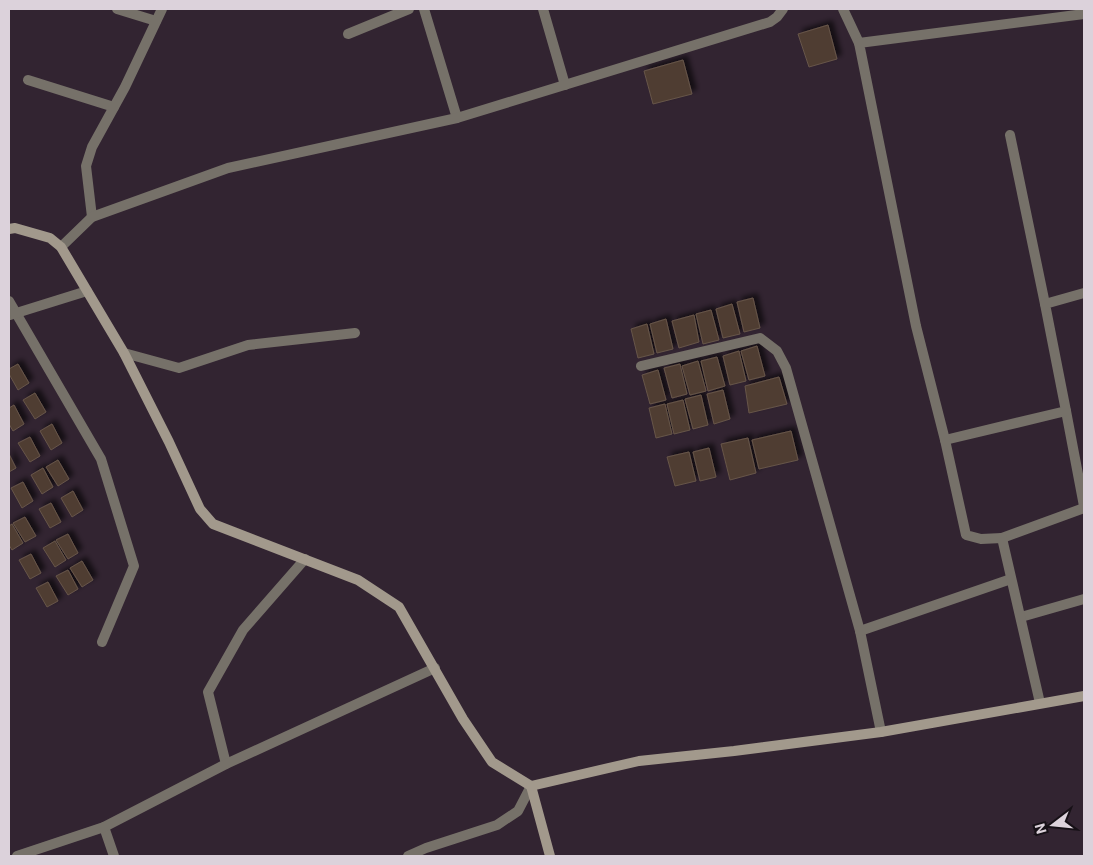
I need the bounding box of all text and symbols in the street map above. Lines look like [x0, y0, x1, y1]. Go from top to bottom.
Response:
north arrow [1028, 800, 1078, 850]
text: N [1031, 822, 1050, 836]

